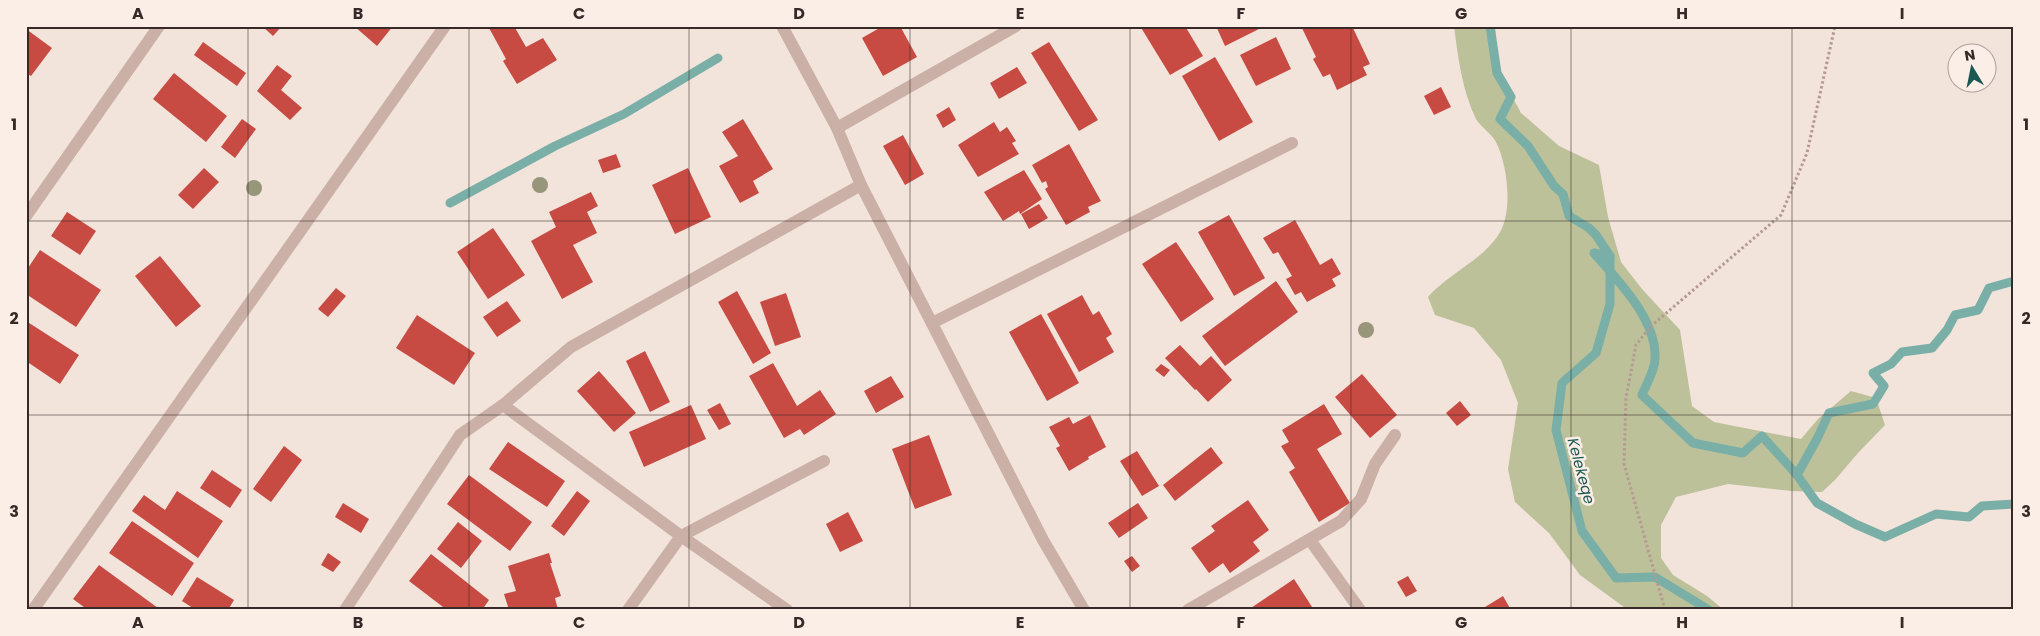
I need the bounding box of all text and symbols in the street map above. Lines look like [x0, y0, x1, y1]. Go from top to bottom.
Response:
text: A [132, 2, 144, 25]
text: B [353, 2, 363, 25]
text: C [573, 2, 585, 25]
text: D [793, 2, 805, 25]
text: E [1016, 2, 1024, 25]
text: F [1237, 2, 1246, 25]
text: G [1455, 2, 1467, 25]
text: H [1676, 2, 1688, 25]
text: I [1900, 2, 1904, 25]
north arrow [1948, 42, 1998, 92]
text: N [1963, 44, 1977, 66]
text: 1 [11, 113, 17, 136]
text: 1 [2023, 113, 2029, 136]
text: 2 [9, 307, 19, 330]
text: 2 [2021, 307, 2031, 330]
water label: Kelekeqe [1563, 435, 1600, 506]
text: 3 [9, 500, 19, 523]
text: 3 [2021, 500, 2031, 523]
text: A [132, 611, 144, 634]
text: B [353, 611, 363, 634]
text: C [573, 611, 585, 634]
text: D [793, 611, 805, 634]
text: E [1016, 611, 1024, 634]
text: F [1237, 611, 1246, 634]
text: G [1455, 611, 1467, 634]
text: H [1676, 611, 1688, 634]
text: I [1900, 611, 1904, 634]

